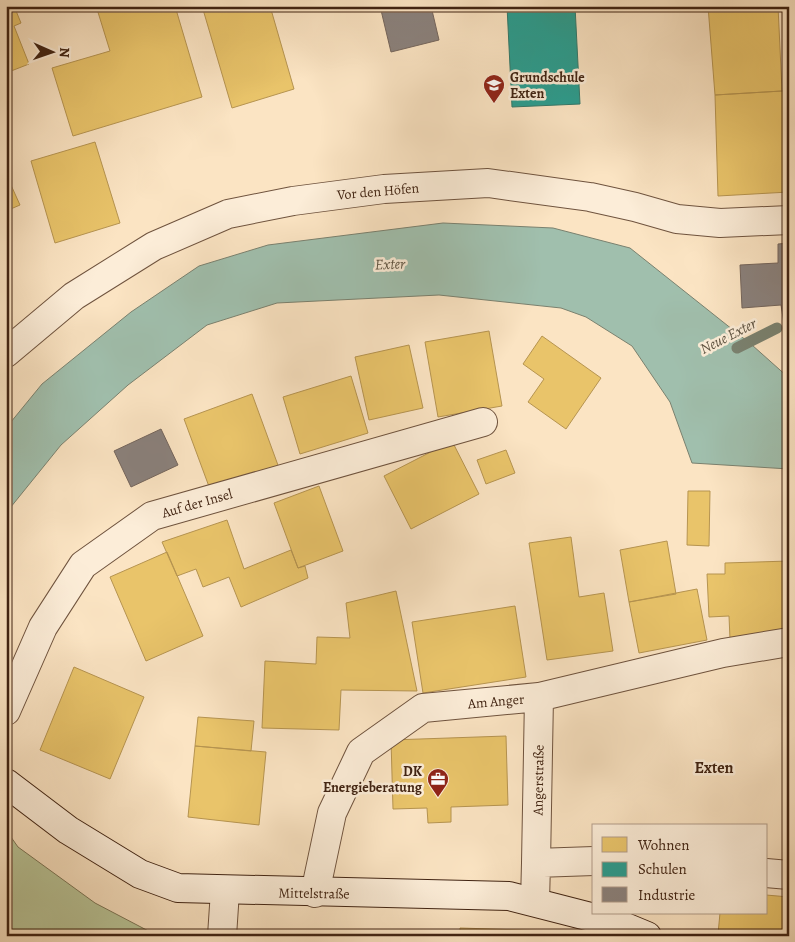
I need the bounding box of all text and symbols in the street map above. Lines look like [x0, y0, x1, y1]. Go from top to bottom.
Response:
north arrow [28, 28, 78, 78]
text: N [55, 47, 74, 58]
place label: Grundschule Exten [510, 68, 585, 103]
school or university icon: Grundschule Exten [482, 73, 506, 104]
street label: Vor den Höfen [335, 178, 420, 205]
water label: Exter [375, 253, 406, 275]
water label: Neue Exter [696, 313, 760, 359]
street label: Auf der Insel [159, 484, 235, 523]
street label: Am Anger [466, 690, 526, 714]
street label: Angerstraße [528, 744, 549, 817]
district label: Exten [694, 757, 734, 779]
place label: DK Energieberatung [323, 762, 423, 797]
office icon: DK Energieberatung [426, 767, 450, 798]
legend [592, 824, 768, 914]
text: Wohnen [637, 835, 690, 855]
text: Schulen [638, 859, 687, 879]
street label: Mittelstraße [278, 883, 350, 904]
text: Industrie [638, 885, 696, 905]

